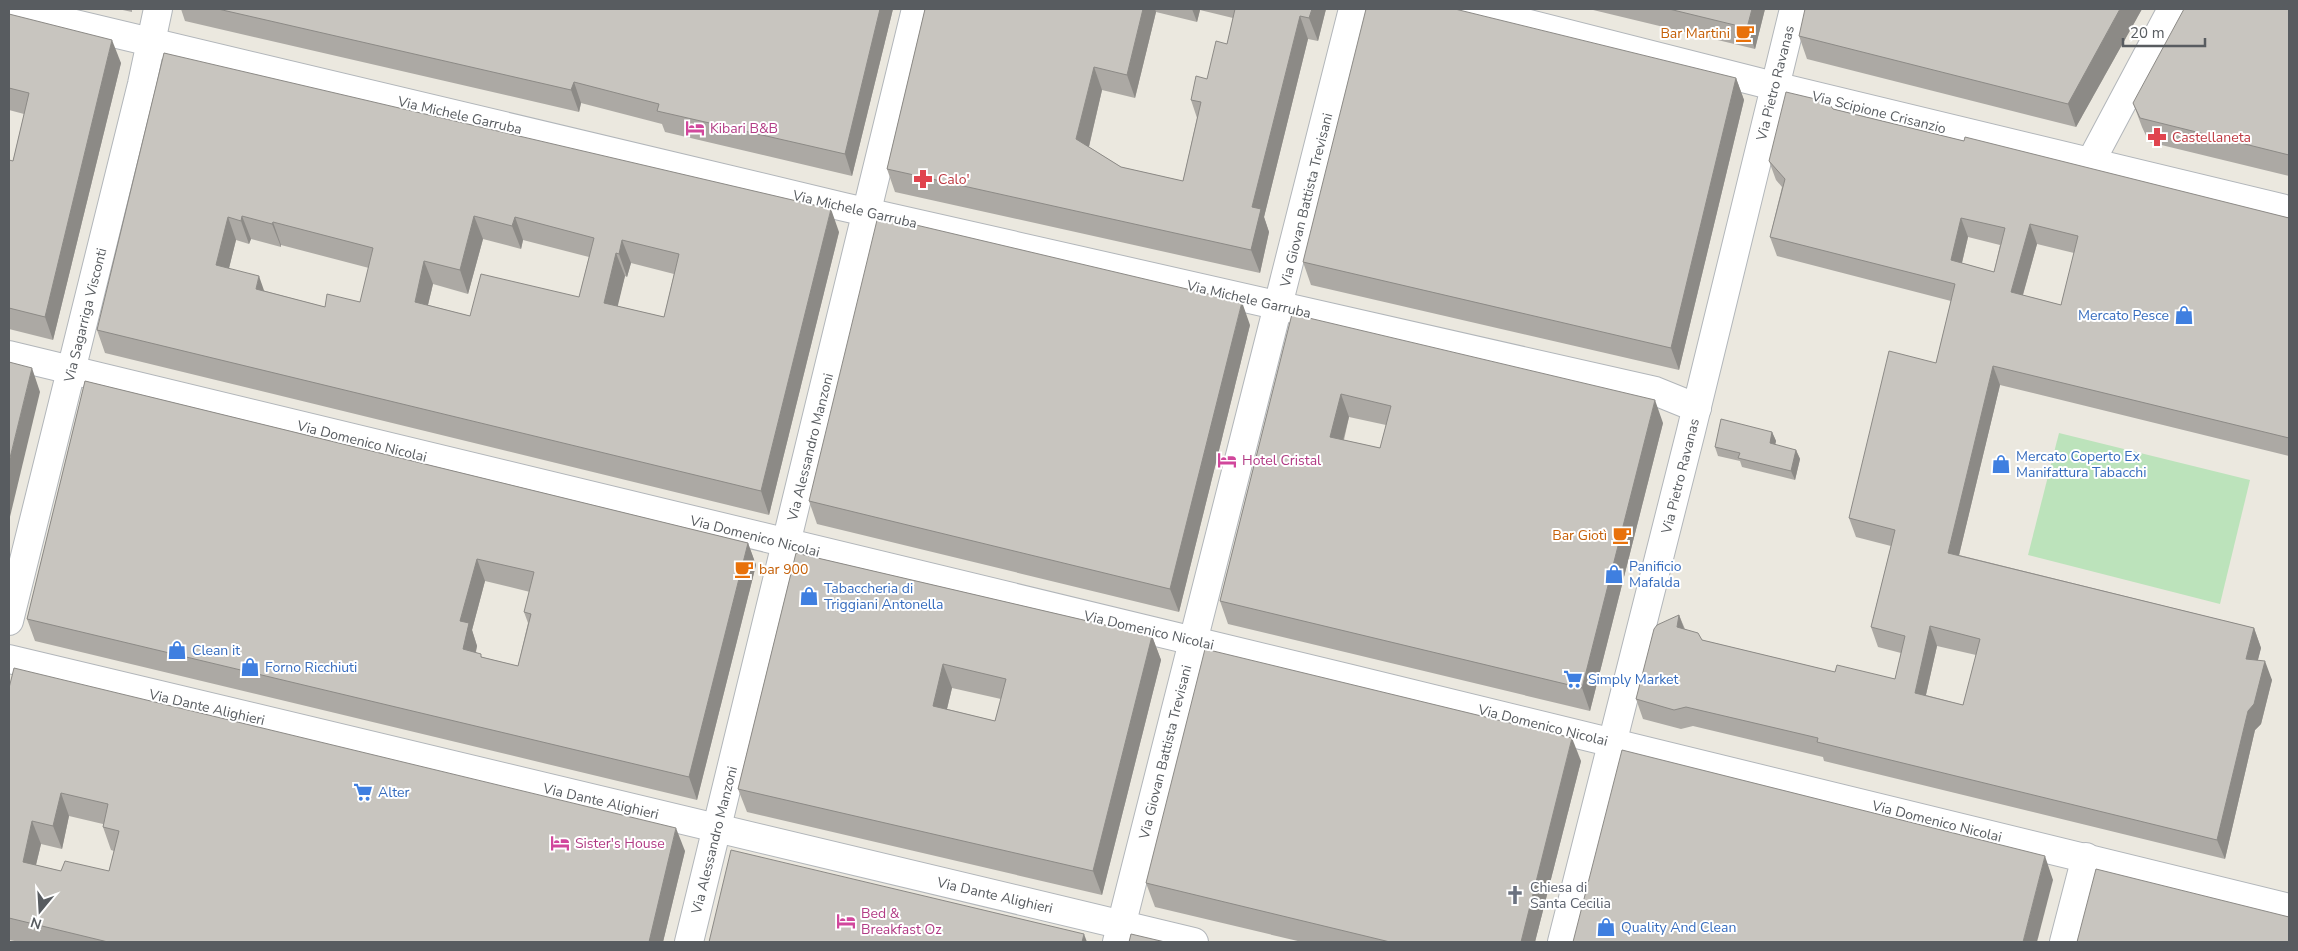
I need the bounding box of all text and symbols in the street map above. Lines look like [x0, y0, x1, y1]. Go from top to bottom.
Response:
scale bar [2123, 15, 2206, 47]
cafe icon: Bar Martini [1734, 22, 1756, 44]
street label: Via Pietro Ravanas [1752, 23, 1799, 144]
text: 20 m [2130, 23, 2165, 43]
place label: Bar Martini [1660, 24, 1730, 43]
street label: Via Scipione Crisanzio [1809, 86, 1948, 138]
street label: Via Michele Garruba [395, 92, 524, 139]
street label: Via Giovan Battista Trevisani [1275, 111, 1337, 290]
hotel icon: Kibari B&B [684, 117, 706, 139]
place label: Kibari B&B [710, 119, 778, 138]
pharmacy icon: Castellaneta [2146, 126, 2168, 148]
place label: Castellaneta [2172, 128, 2251, 147]
pharmacy icon: Calo' [912, 168, 934, 190]
place label: Calo' [938, 170, 970, 189]
street label: Via Michele Garruba [790, 186, 919, 233]
street label: Via Sagarriga Visconti [59, 246, 111, 385]
street label: Via Michele Garruba [1184, 276, 1313, 323]
shop icon: Mercato Pesce [2173, 304, 2195, 326]
place label: Mercato Pesce [2078, 306, 2169, 325]
street label: Via Alessandro Manzoni [783, 371, 838, 524]
street label: Via Domenico Nicolai [294, 416, 429, 467]
street label: Via Pietro Ravanas [1657, 416, 1704, 537]
place label: Mercato Coperto Ex Manifattura Tabacchi [2016, 447, 2146, 482]
hotel icon: Hotel Cristal [1216, 449, 1238, 471]
place label: Hotel Cristal [1242, 451, 1322, 470]
shop icon: Mercato Coperto Ex Manifattura Tabacchi [1990, 453, 2012, 475]
street label: Via Domenico Nicolai [687, 511, 822, 562]
cafe icon: Bar Giotì [1611, 524, 1633, 546]
place label: Bar Giotì [1552, 526, 1607, 545]
place label: Panificio Mafalda [1629, 557, 1682, 592]
cafe icon: bar 900 [733, 558, 755, 580]
place label: bar 900 [759, 560, 808, 579]
shop icon: Panificio Mafalda [1603, 563, 1625, 585]
place label: Tabaccheria di Triggiani Antonella [824, 579, 943, 614]
shop icon: Tabaccheria di Triggiani Antonella [798, 585, 820, 607]
street label: Via Domenico Nicolai [1081, 606, 1216, 655]
shop icon: Clean it [166, 639, 188, 661]
place label: Clean it [192, 641, 240, 660]
shop icon: Forno Ricchiuti [239, 656, 261, 678]
place label: Forno Ricchiuti [265, 658, 357, 677]
street label: Via Giovan Battista Trevisani [1134, 663, 1196, 842]
supermarket icon: Simply Market [1562, 668, 1584, 690]
place label: Simply Market [1588, 670, 1678, 689]
street label: Via Dante Alighieri [146, 685, 267, 730]
street label: Via Domenico Nicolai [1475, 700, 1610, 751]
street label: Via Alessandro Manzoni [687, 764, 742, 917]
street label: Via Dante Alighieri [540, 779, 661, 824]
supermarket icon: Alter [352, 781, 374, 803]
place label: Alter [378, 783, 410, 802]
street label: Via Domenico Nicolai [1869, 796, 2004, 847]
hotel icon: Sister's House [549, 832, 571, 854]
place label: Sister's House [575, 834, 665, 853]
street label: Via Dante Alighieri [934, 873, 1055, 918]
place label: Chiesa di Santa Cecilia [1530, 878, 1611, 913]
church icon: Chiesa di Santa Cecilia [1504, 884, 1526, 906]
north arrow [15, 886, 65, 936]
place label: Bed & Breakfast Oz [861, 904, 942, 939]
hotel icon: Bed & Breakfast Oz [835, 910, 857, 932]
text: N [28, 912, 44, 934]
shop icon: Quality And Clean [1595, 916, 1617, 938]
place label: Quality And Clean [1621, 918, 1736, 937]

